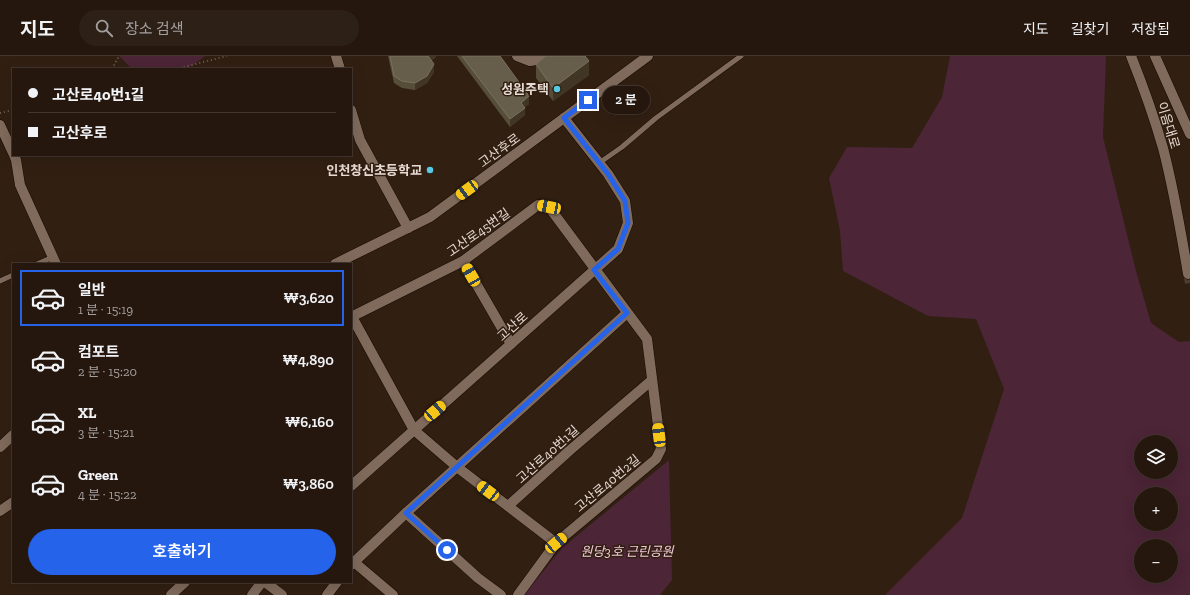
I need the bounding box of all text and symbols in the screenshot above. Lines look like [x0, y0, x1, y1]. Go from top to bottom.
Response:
search box [79, 10, 359, 46]
icon: search [93, 17, 115, 39]
text: 지도 [20, 18, 55, 41]
text: 장소 검색 [125, 20, 184, 38]
text: 지도 [1023, 21, 1049, 38]
text: 길찾기 [1071, 21, 1109, 38]
text: 저장됨 [1131, 21, 1170, 38]
place label: 성원주택 [501, 82, 549, 97]
marker: 성원주택 [552, 84, 562, 94]
text: 고산로40번1길 [52, 86, 144, 104]
callout: 2 분 [602, 86, 650, 114]
route end [579, 91, 597, 109]
text: 2 분 [615, 92, 637, 107]
street label: 이음대로 [1154, 100, 1183, 150]
text: 고산후로 [52, 124, 107, 142]
street label: 고산후로 [476, 130, 523, 171]
place label: 인천창신초등학교 [326, 163, 422, 178]
marker: 인천창신초등학교 [425, 165, 435, 175]
car [454, 178, 480, 202]
car [536, 199, 562, 215]
street label: 고산로45번길 [444, 205, 513, 260]
car [460, 262, 482, 288]
icon: car [30, 280, 66, 316]
text: 일반 [78, 281, 106, 299]
text: ₩3,620 [283, 289, 334, 307]
text: 1 분 · 15:19 [78, 302, 133, 317]
street label: 고산로 [494, 309, 531, 344]
icon: car [30, 342, 66, 378]
text: 컴포트 [78, 343, 119, 361]
text: ₩4,890 [282, 351, 334, 369]
text: 2 분 · 15:20 [78, 364, 137, 379]
car [422, 399, 448, 423]
icon: car [30, 404, 66, 440]
text: XL [78, 404, 96, 422]
text: ₩6,160 [285, 413, 334, 431]
street label: 고산로40번1길 [513, 422, 582, 486]
car [652, 422, 666, 448]
text: 3 분 · 15:21 [78, 425, 134, 440]
map controls [1134, 435, 1178, 583]
button: layers [1134, 435, 1178, 479]
street label: 고산로40번2길 [571, 452, 643, 515]
icon: car [30, 466, 66, 502]
text: Green [78, 466, 118, 484]
text: ₩3,860 [283, 475, 334, 493]
car [475, 479, 501, 503]
text: 4 분 · 15:22 [78, 487, 137, 502]
button: + [1134, 487, 1178, 531]
button: 호출하기 [28, 529, 336, 575]
car [543, 531, 569, 555]
button: − [1134, 539, 1178, 583]
route start [438, 541, 456, 559]
park label: 원당3호 근린공원 [580, 544, 675, 559]

